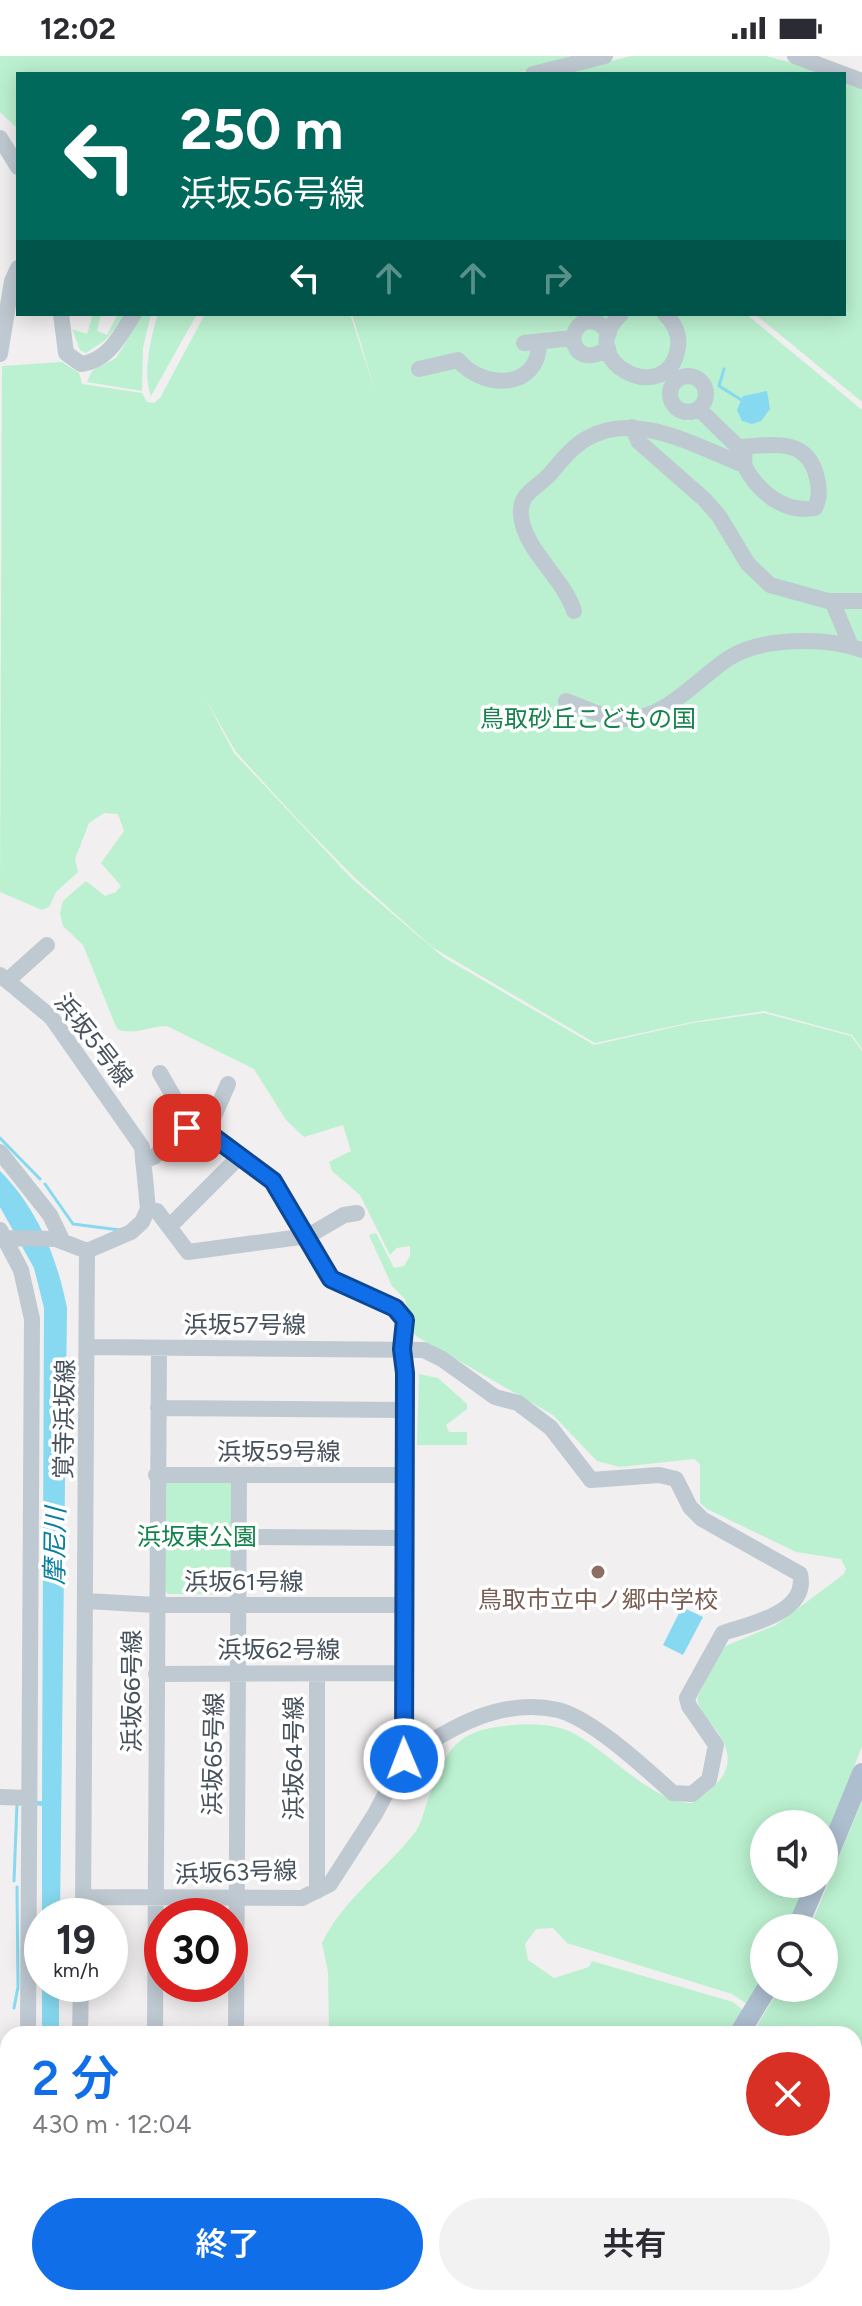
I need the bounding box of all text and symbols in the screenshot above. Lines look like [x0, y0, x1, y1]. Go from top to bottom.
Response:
text: 12:02 [40, 10, 116, 47]
text: 250 m [180, 96, 343, 163]
icon: left [48, 104, 152, 208]
text: 浜坂56号線 [180, 172, 365, 215]
icon: left [283, 256, 327, 300]
icon: ahead [367, 256, 411, 300]
icon: ahead [451, 256, 495, 300]
icon: right [535, 256, 579, 300]
park label: 鳥取砂丘こどもの国 [480, 704, 696, 733]
street label: 浜坂5号線 [49, 988, 139, 1092]
pin [153, 1094, 221, 1162]
icon: arrive [165, 1106, 209, 1150]
street label: 浜坂57号線 [184, 1310, 306, 1339]
street label: 覚寺浜坂線 [48, 1359, 80, 1479]
street label: 浜坂59号線 [217, 1437, 341, 1466]
water label: 摩尼川 [38, 1504, 72, 1585]
park label: 浜坂東公園 [137, 1522, 257, 1551]
marker: 鳥取市立中ノ郷中学校 [589, 1563, 607, 1581]
street label: 浜坂61号線 [184, 1567, 304, 1596]
place label: 鳥取市立中ノ郷中学校 [478, 1585, 718, 1614]
street label: 浜坂66号線 [117, 1629, 146, 1753]
street label: 浜坂62号線 [218, 1635, 341, 1664]
street label: 浜坂65号線 [197, 1692, 229, 1816]
street label: 浜坂64号線 [279, 1696, 308, 1820]
position arrow [362, 1717, 446, 1801]
map controls [750, 1810, 838, 2002]
button: sound [750, 1810, 838, 1898]
street label: 浜坂63号線 [174, 1855, 298, 1889]
speed limit sign: 30 [144, 1898, 248, 2002]
button: search [750, 1914, 838, 2002]
text: 19 [56, 1916, 96, 1964]
text: km/h [53, 1958, 99, 1982]
text: 2 分 [32, 2049, 119, 2107]
button: close [746, 2052, 830, 2136]
text: 430 m · 12:04 [32, 2108, 192, 2140]
button: 終了 [32, 2198, 423, 2290]
button: 共有 [439, 2198, 830, 2290]

